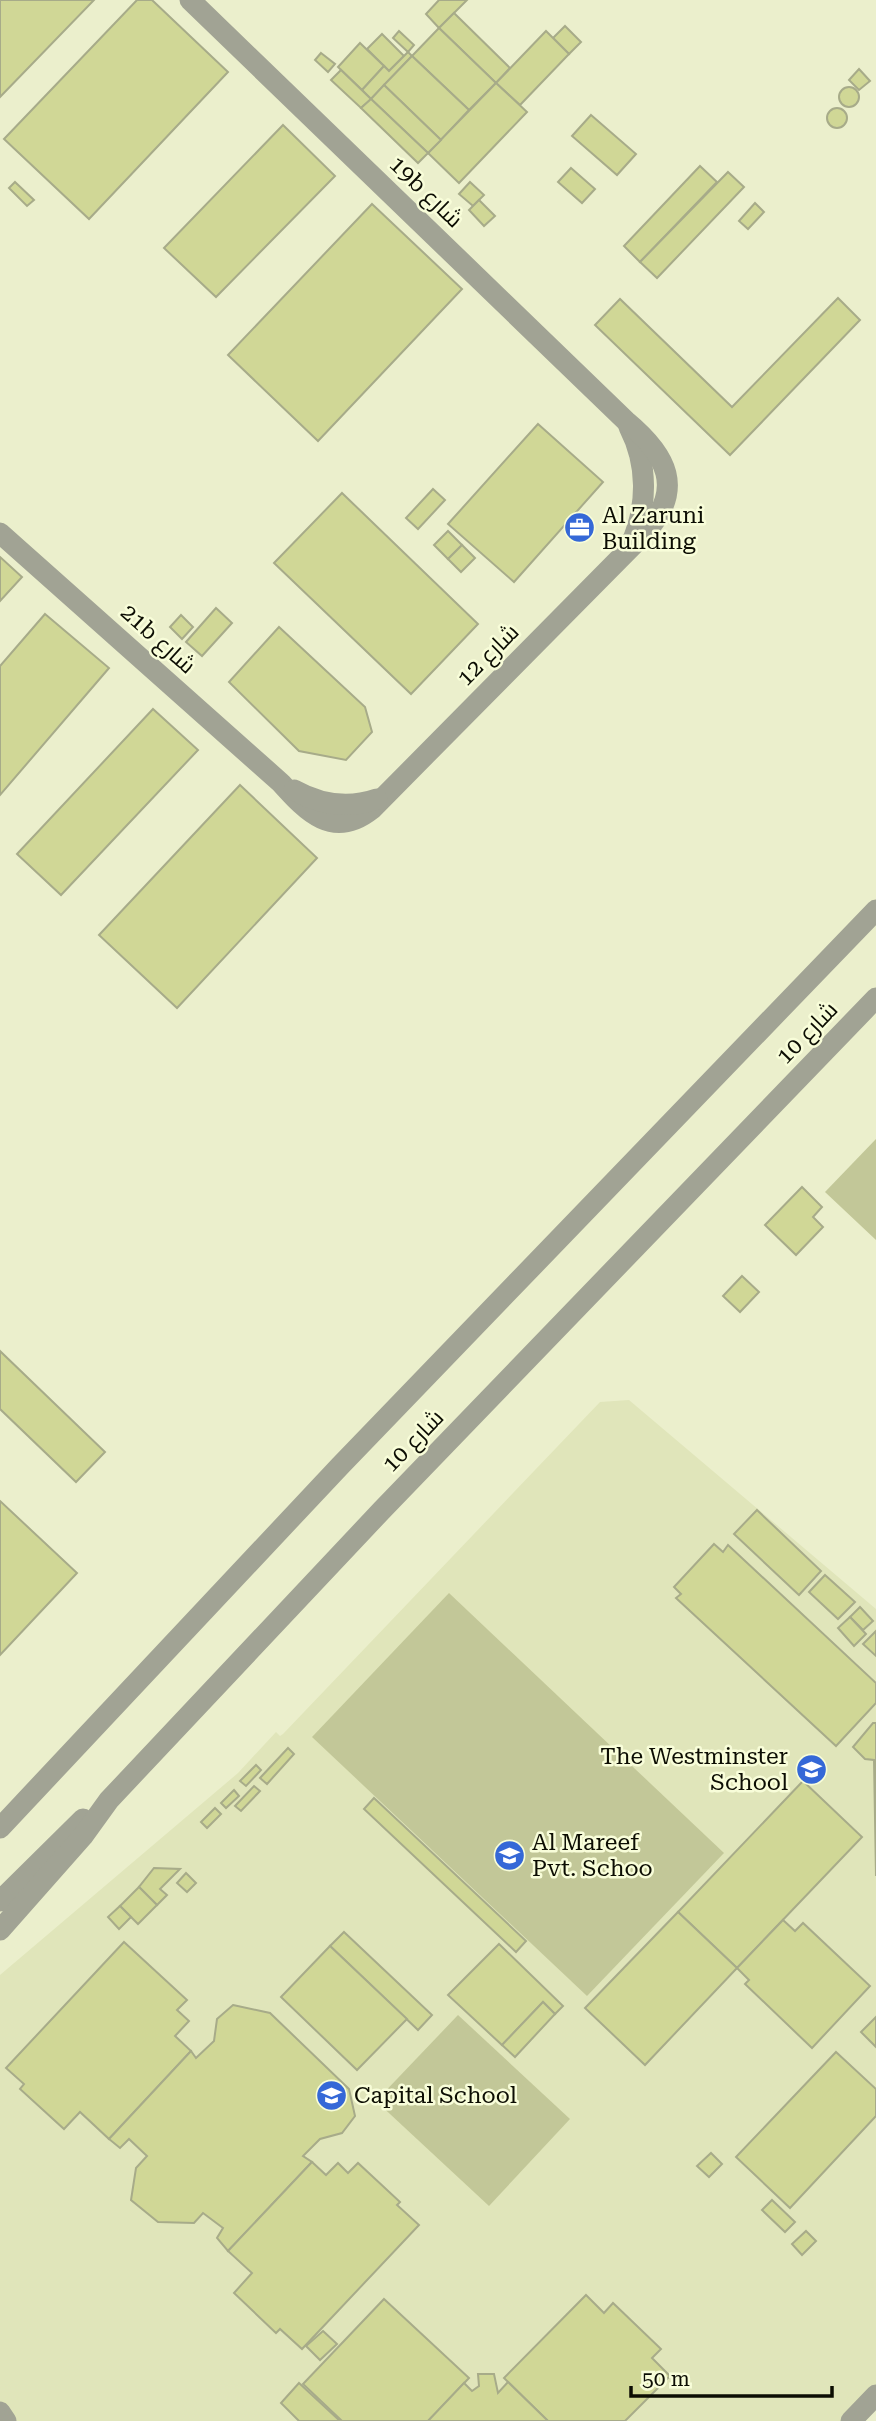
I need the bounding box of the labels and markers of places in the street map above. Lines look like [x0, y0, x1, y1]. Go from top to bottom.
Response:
place label: Al Zaruni Building [602, 502, 704, 555]
office icon: Al Zaruni Building [562, 511, 596, 545]
place label: The Westminster School [600, 1743, 788, 1796]
school or university icon: The Westminster School [794, 1752, 828, 1786]
place label: Al Mareef Pvt. Schoo [532, 1829, 653, 1882]
school or university icon: Al Mareef Pvt. Schoo [492, 1838, 526, 1872]
school or university icon: Capital School [314, 2078, 348, 2112]
place label: Capital School [354, 2082, 517, 2109]

